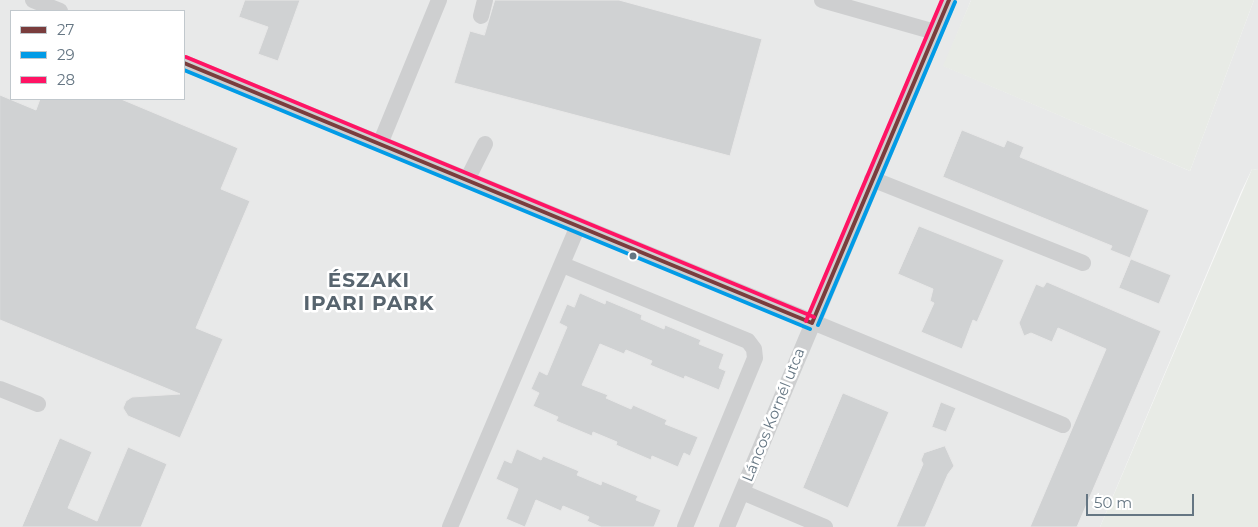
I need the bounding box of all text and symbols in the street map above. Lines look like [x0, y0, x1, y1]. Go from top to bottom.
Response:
legend [10, 10, 185, 100]
text: 27 [57, 20, 74, 39]
text: 29 [57, 45, 75, 64]
text: 28 [57, 70, 75, 89]
unlabelled marker [628, 251, 638, 261]
district label: ÉSZAKI IPARI PARK [302, 269, 436, 316]
street label: Láncos Kornél utca [739, 345, 809, 485]
scale bar [1088, 484, 1196, 516]
text: 50 m [1094, 493, 1132, 512]

